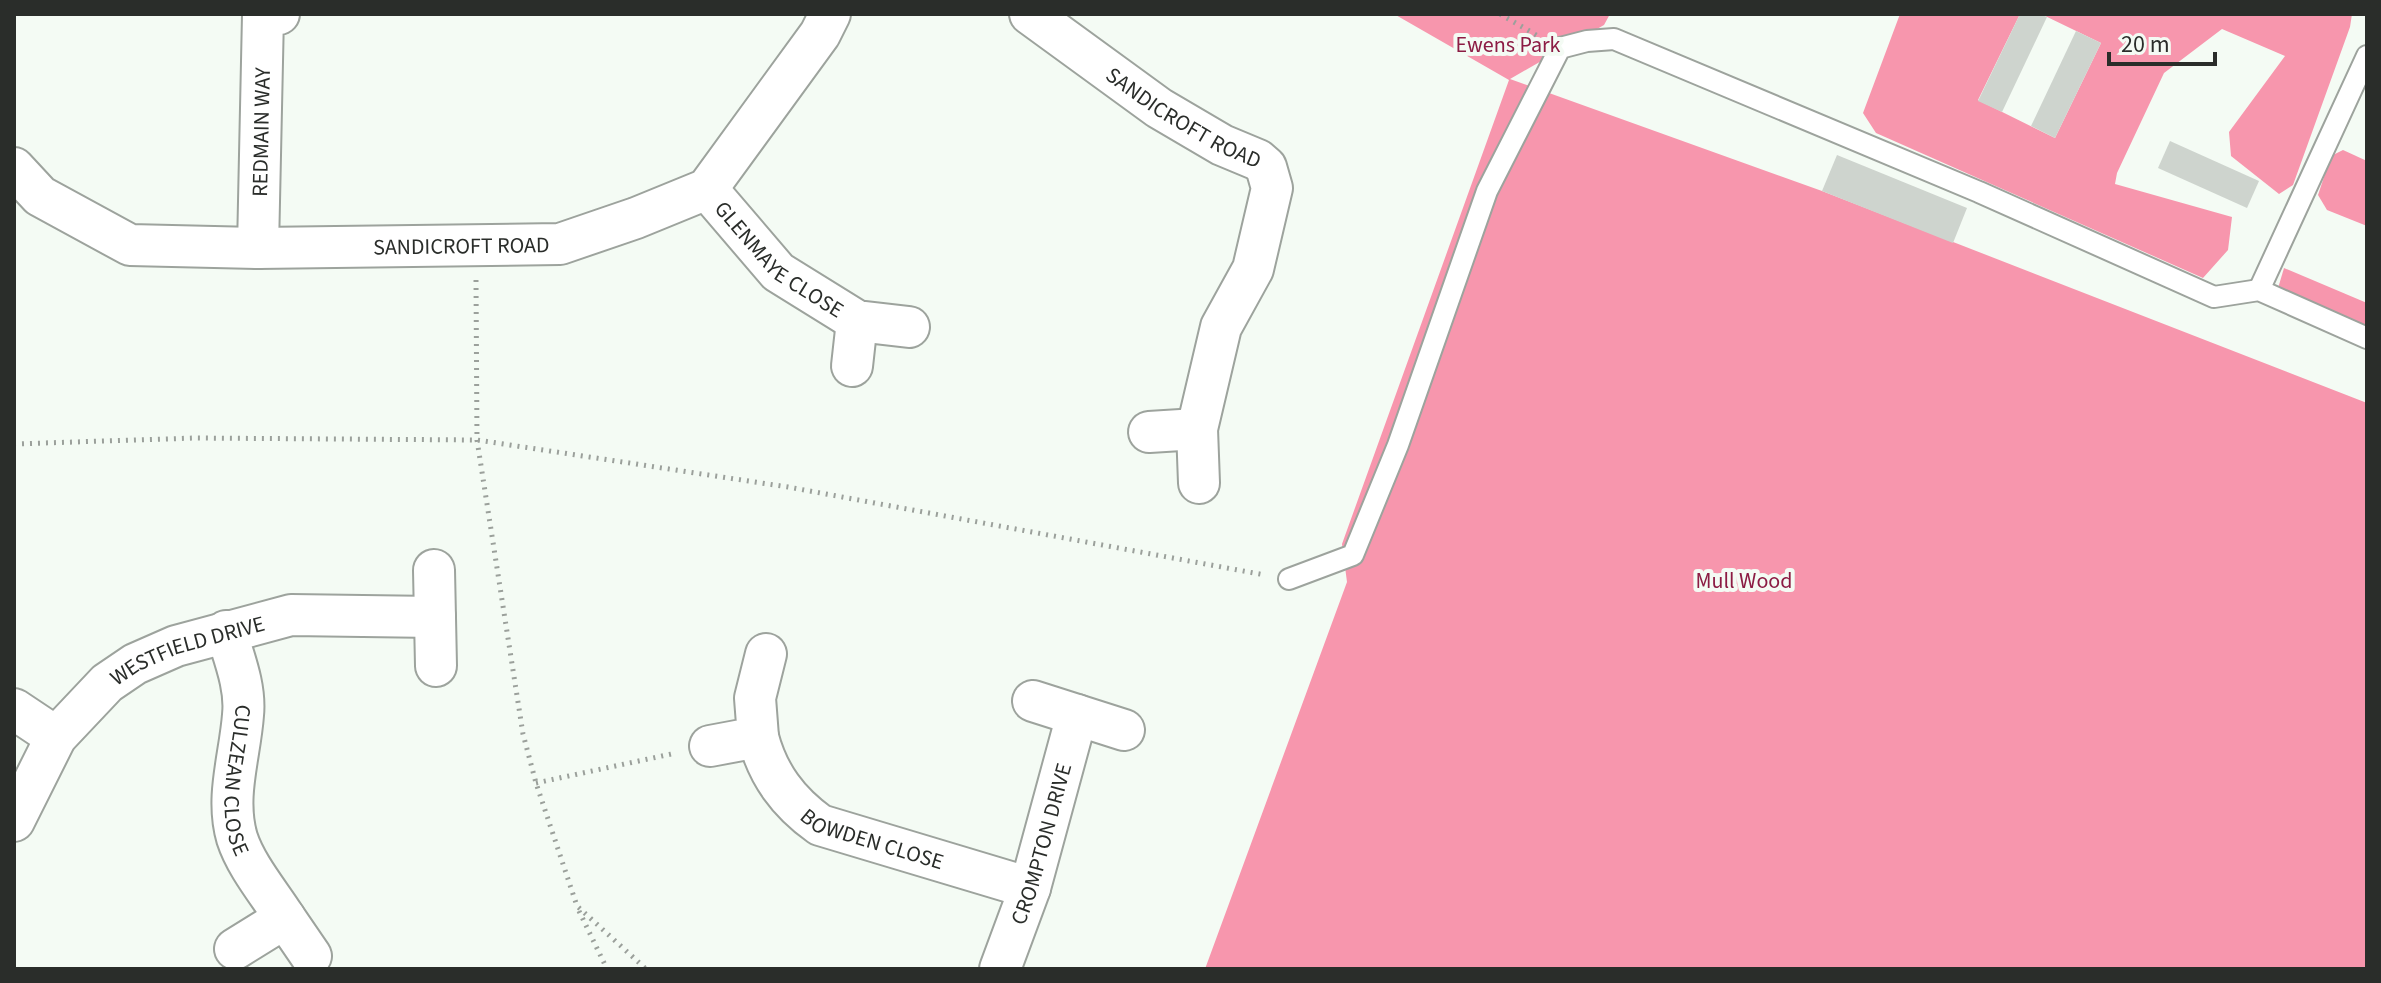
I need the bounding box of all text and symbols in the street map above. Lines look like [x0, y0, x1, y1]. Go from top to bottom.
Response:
scale bar [2109, 16, 2215, 66]
text: 20 m [2121, 27, 2170, 62]
park label: Ewens Park [1455, 29, 1561, 61]
street label: SANDICROFT ROAD [1099, 59, 1266, 177]
street label: REDMAIN WAY [244, 66, 279, 197]
street label: GLENMAYE CLOSE [707, 194, 850, 326]
street label: SANDICROFT ROAD [373, 229, 550, 263]
park label: Mull Wood [1696, 565, 1792, 597]
street label: WESTFIELD DRIVE [103, 608, 268, 694]
street label: CULZEAN CLOSE [215, 704, 259, 861]
street label: CROMPTON DRIVE [1003, 759, 1080, 929]
street label: BOWDEN CLOSE [793, 801, 947, 878]

